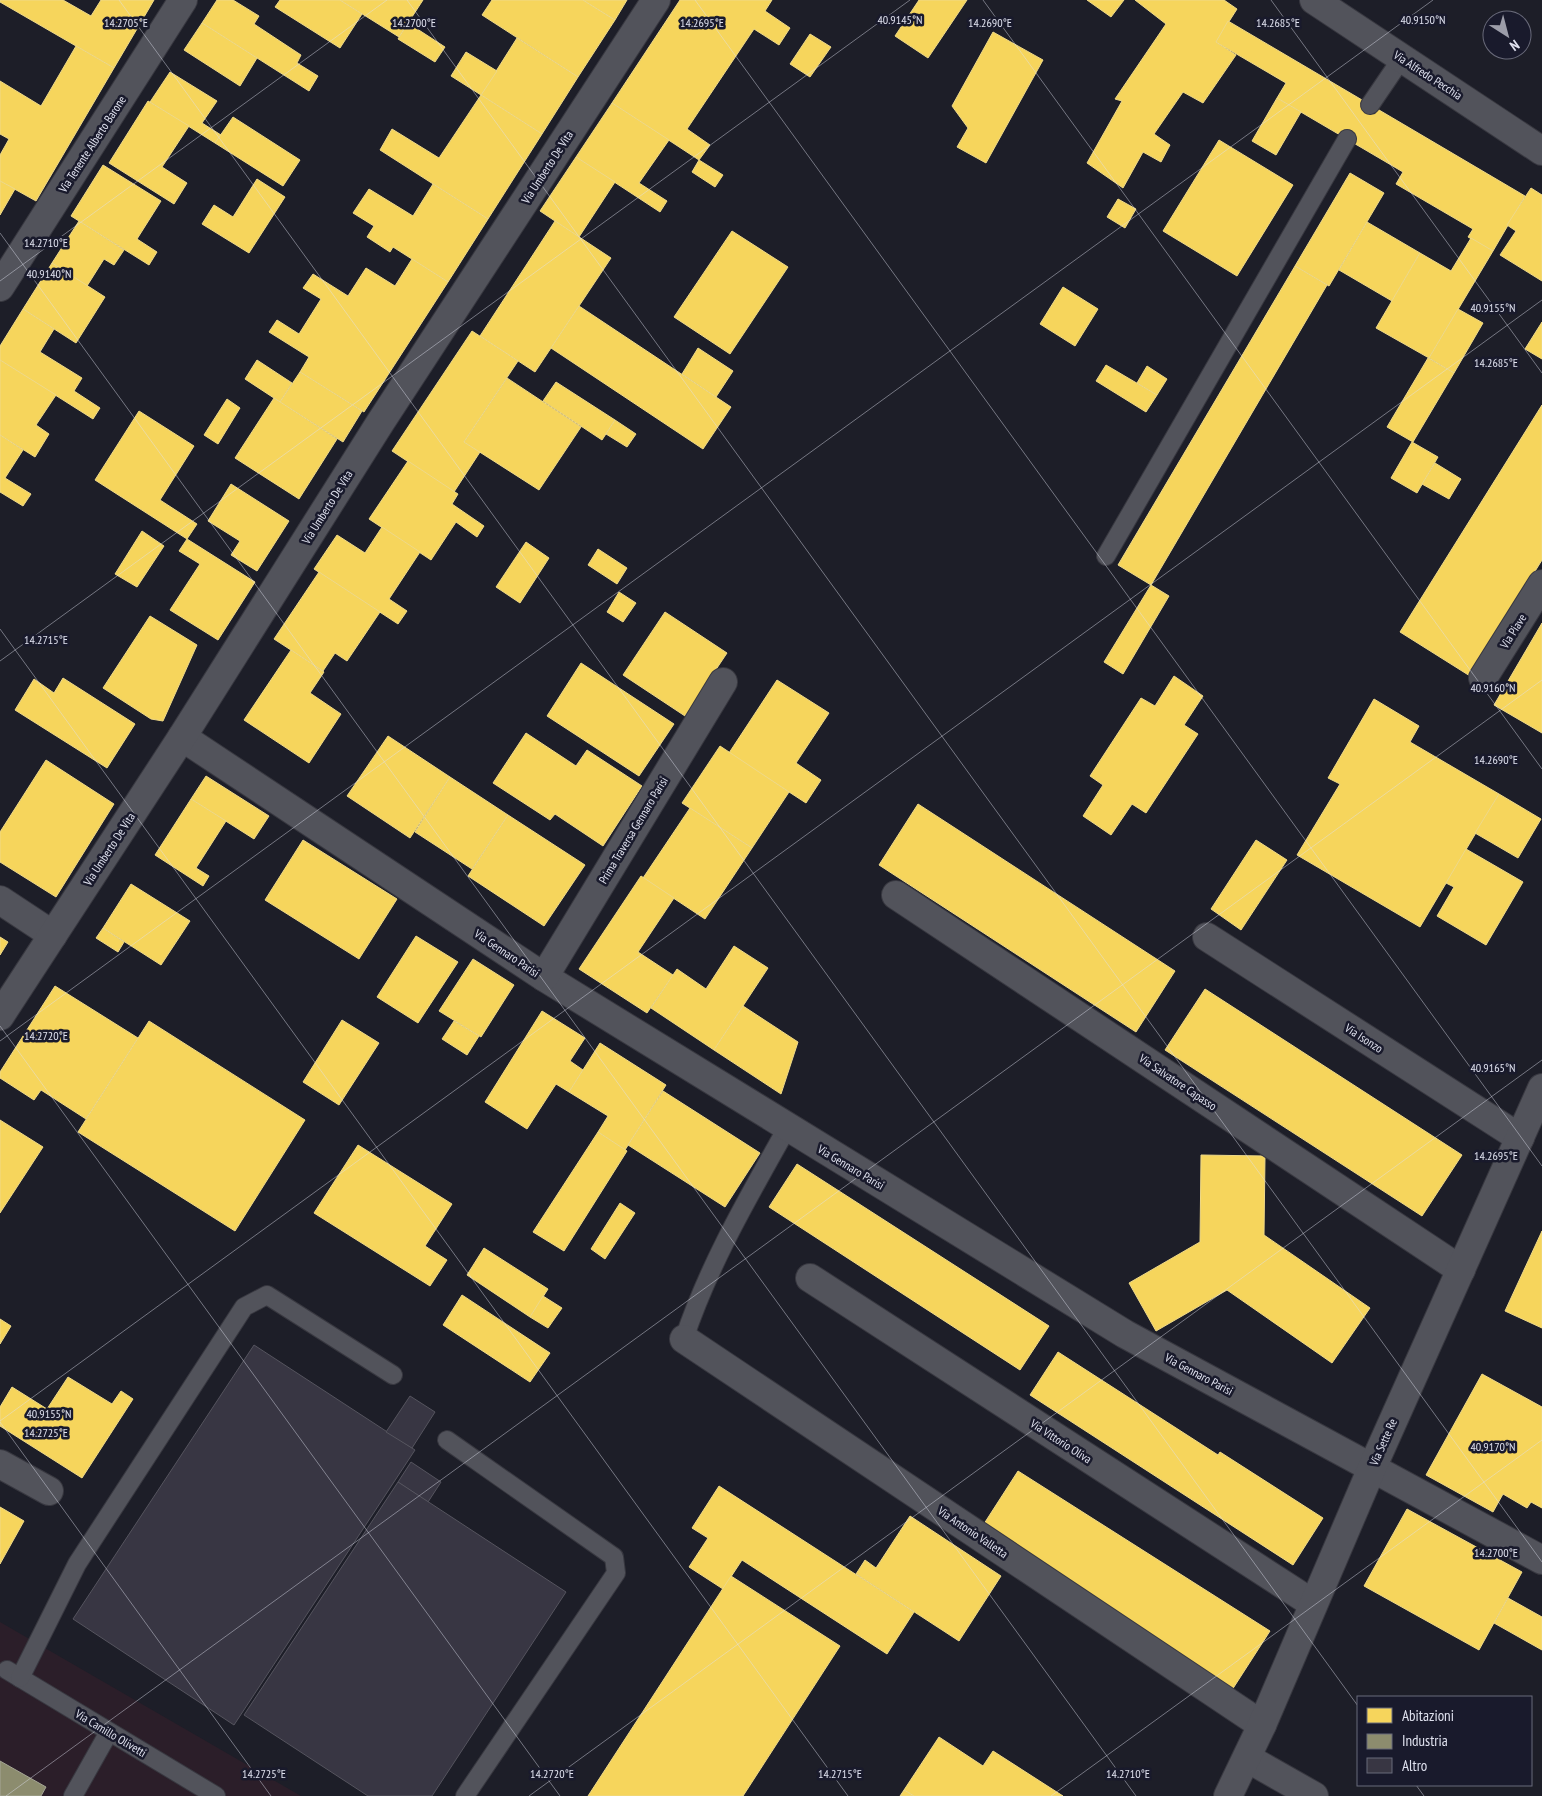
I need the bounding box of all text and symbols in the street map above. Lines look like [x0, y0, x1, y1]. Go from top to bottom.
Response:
north arrow [1482, 10, 1532, 60]
text: 40.9145°N [877, 12, 923, 27]
text: 40.9150°N [1400, 12, 1446, 27]
text: 14.2705°E [104, 15, 148, 30]
text: 14.2700°E [392, 15, 436, 30]
text: 14.2695°E [680, 15, 724, 30]
text: 14.2690°E [968, 15, 1012, 30]
text: 14.2685°E [1256, 15, 1300, 30]
text: N [1506, 36, 1523, 55]
street label: Via Alfredo Pecchia [1390, 47, 1465, 103]
street label: Via Tenente Alberto Barone [55, 93, 129, 196]
street label: Via Umberto De Vita [517, 128, 576, 207]
text: 14.2710°E [24, 235, 68, 250]
text: 40.9140°N [26, 266, 72, 281]
text: 40.9155°N [1470, 300, 1516, 315]
text: 14.2685°E [1474, 355, 1518, 370]
street label: Via Umberto De Vita [298, 467, 356, 547]
street label: Via Piave [1496, 611, 1529, 652]
text: 14.2715°E [24, 632, 68, 647]
text: 40.9160°N [1470, 680, 1516, 695]
text: 14.2690°E [1474, 752, 1518, 767]
street label: Prima Traversa Gennaro Parisi [595, 774, 671, 886]
street label: Via Umberto De Vita [79, 810, 138, 889]
street label: Via Gennaro Parisi [471, 925, 542, 980]
street label: Via Isonzo [1341, 1020, 1386, 1056]
text: 14.2720°E [24, 1028, 68, 1043]
street label: Via Salvatore Capasso [1136, 1050, 1220, 1113]
text: 40.9165°N [1470, 1060, 1516, 1075]
street label: Via Gennaro Parisi [814, 1141, 887, 1193]
text: 14.2695°E [1474, 1148, 1518, 1163]
street label: Via Gennaro Parisi [1161, 1349, 1236, 1398]
text: 40.9155°N [26, 1406, 72, 1421]
street label: Via Vittorio Oliva [1027, 1415, 1095, 1466]
street label: Via Sette Re [1366, 1416, 1400, 1469]
text: 14.2725°E [24, 1425, 68, 1440]
text: 40.9170°N [1470, 1439, 1516, 1454]
street label: Via Antonio Valletta [934, 1502, 1011, 1561]
text: 14.2700°E [1474, 1545, 1518, 1560]
legend [1357, 1696, 1532, 1786]
street label: Via Camillo Olivetti [72, 1705, 149, 1760]
text: Abitazioni [1402, 1706, 1454, 1725]
text: Industria [1402, 1731, 1448, 1750]
text: Altro [1402, 1756, 1427, 1775]
text: 14.2725°E [242, 1766, 286, 1781]
text: 14.2720°E [530, 1766, 574, 1781]
text: 14.2715°E [818, 1766, 862, 1781]
text: 14.2710°E [1106, 1766, 1150, 1781]

